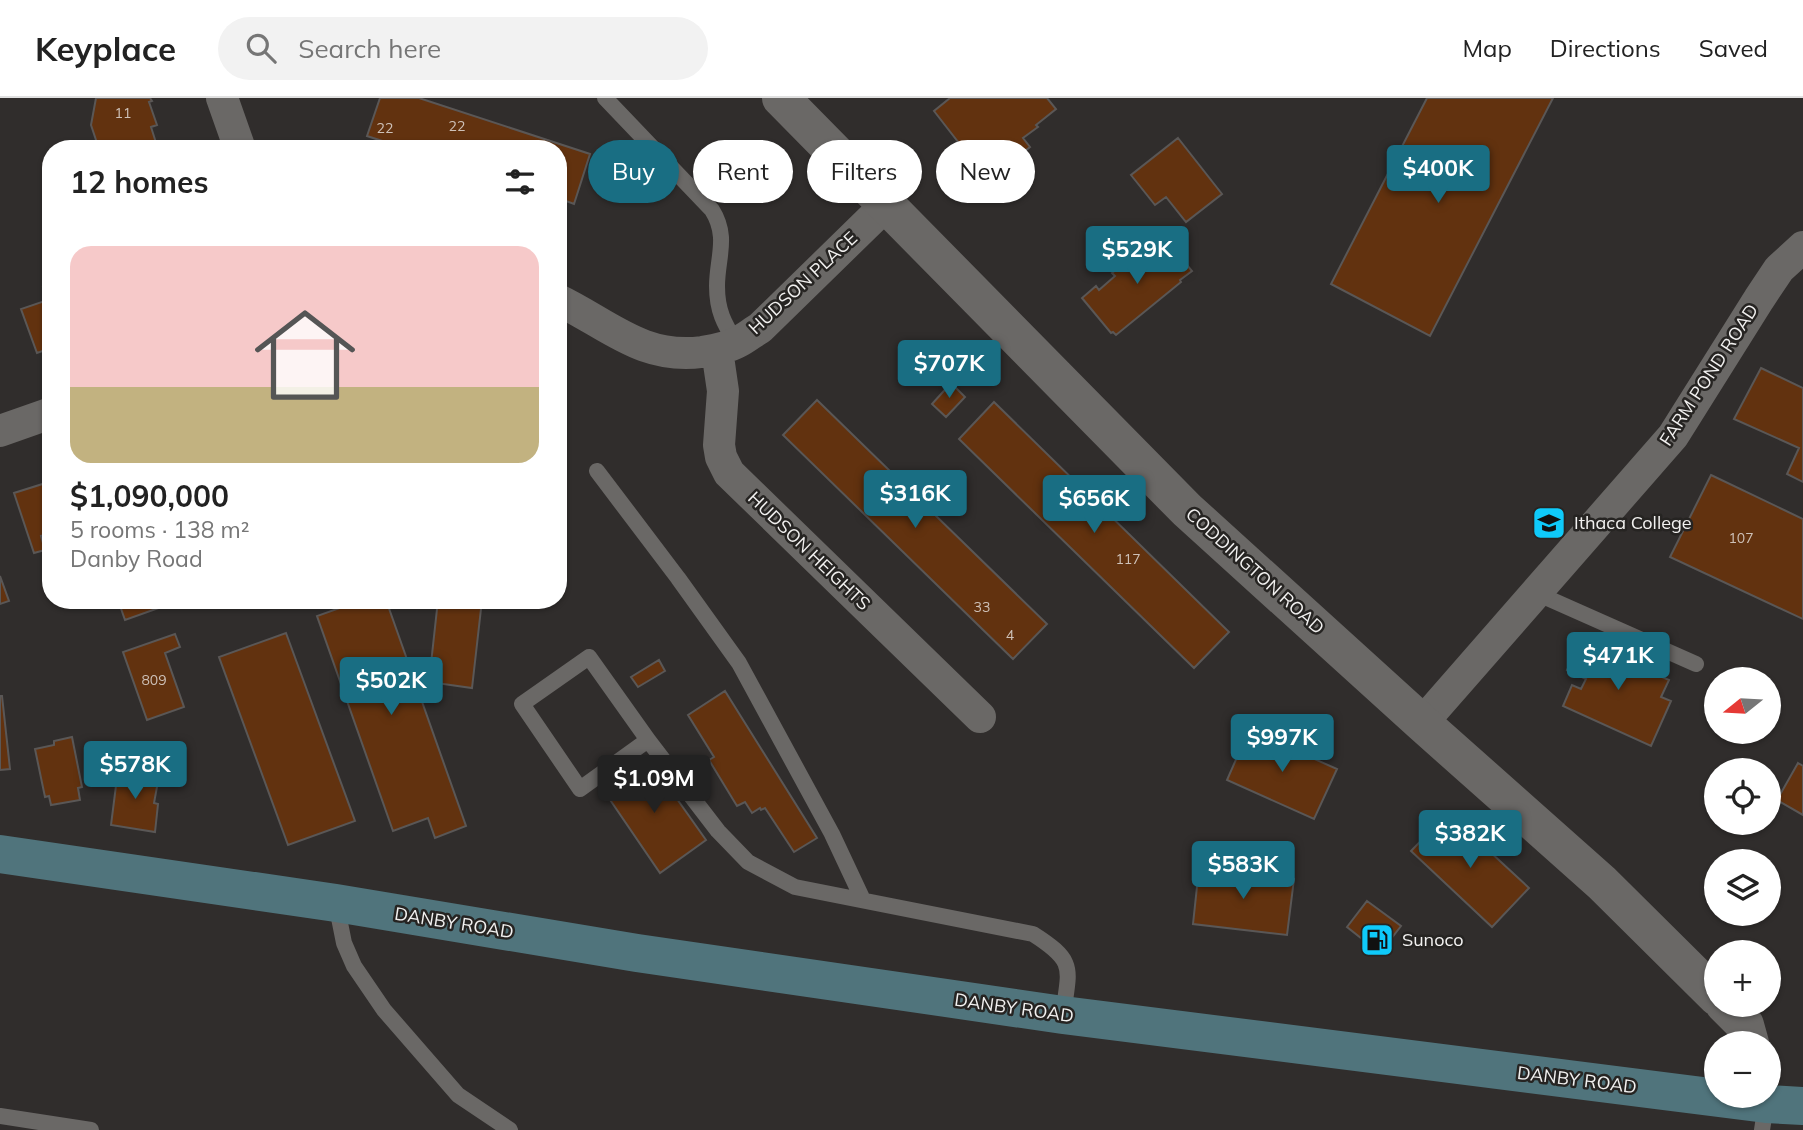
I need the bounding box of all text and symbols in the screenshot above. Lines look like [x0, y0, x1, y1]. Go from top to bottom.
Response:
search box [218, 17, 708, 80]
text: Keyplace [35, 28, 176, 69]
icon: search [242, 29, 280, 67]
text: Search here [298, 32, 441, 65]
text: Map [1462, 33, 1512, 63]
text: Directions [1550, 33, 1661, 63]
text: Saved [1699, 33, 1768, 63]
house number: 11 [115, 104, 131, 122]
house number: 22 [449, 117, 465, 135]
house number: 22 [377, 119, 393, 137]
chip: Buy [588, 140, 679, 203]
chip: Rent [693, 140, 793, 203]
chip: Filters [807, 140, 922, 203]
chip: New [936, 140, 1035, 203]
pin: $400K [1389, 146, 1487, 205]
text: $400K [1403, 153, 1473, 182]
text: 12 homes [70, 163, 209, 201]
icon: filters [501, 163, 539, 201]
street label: HUDSON PLACE [743, 226, 862, 339]
pin: $529K [1088, 226, 1186, 286]
text: $529K [1102, 234, 1172, 263]
icon: home [242, 292, 368, 418]
street label: FARM POND ROAD [1654, 299, 1763, 450]
pin: $707K [900, 341, 998, 400]
text: $707K [914, 348, 984, 377]
pin: $316K [866, 470, 964, 530]
pin: $656K [1045, 476, 1143, 535]
text: $1,090,000 [70, 477, 229, 515]
text: $316K [880, 478, 950, 507]
text: $656K [1059, 483, 1129, 512]
street label: HUDSON HEIGHTS [743, 486, 875, 615]
street label: CODDINGTON ROAD [1181, 502, 1329, 639]
school or university icon: Ithaca College [1530, 504, 1568, 542]
place label: Ithaca College [1574, 511, 1692, 534]
text: 5 rooms · 138 m² [70, 515, 250, 544]
house number: 107 [1728, 529, 1754, 547]
text: Danby Road [70, 544, 203, 573]
house number: 117 [1115, 550, 1141, 568]
house number: 33 [974, 598, 990, 616]
house number: 4 [1006, 626, 1015, 644]
pin: $471K [1569, 632, 1667, 692]
text: $471K [1583, 640, 1653, 669]
pin: $502K [342, 658, 440, 717]
text: $502K [356, 665, 426, 694]
north arrow [1704, 667, 1782, 744]
map controls [1704, 667, 1781, 1108]
house number: 809 [141, 671, 167, 689]
pin: $997K [1233, 714, 1331, 774]
text: $997K [1247, 722, 1317, 751]
pin: $578K [86, 742, 184, 801]
text: $578K [100, 749, 170, 778]
pin: $1.09M [597, 756, 711, 815]
button: locate [1704, 758, 1781, 835]
text: $1.09M [614, 763, 694, 792]
pin: $382K [1421, 810, 1519, 870]
text: $382K [1435, 818, 1505, 847]
pin: $583K [1194, 842, 1292, 901]
text: $583K [1208, 849, 1278, 878]
button: layers [1704, 849, 1781, 926]
street label: DANBY ROAD [393, 902, 515, 943]
fuel station icon: Sunoco [1358, 921, 1396, 959]
place label: Sunoco [1402, 928, 1463, 951]
button: + [1704, 940, 1781, 1017]
street label: DANBY ROAD [953, 988, 1075, 1027]
button: − [1704, 1031, 1781, 1108]
street label: DANBY ROAD [1516, 1061, 1638, 1098]

